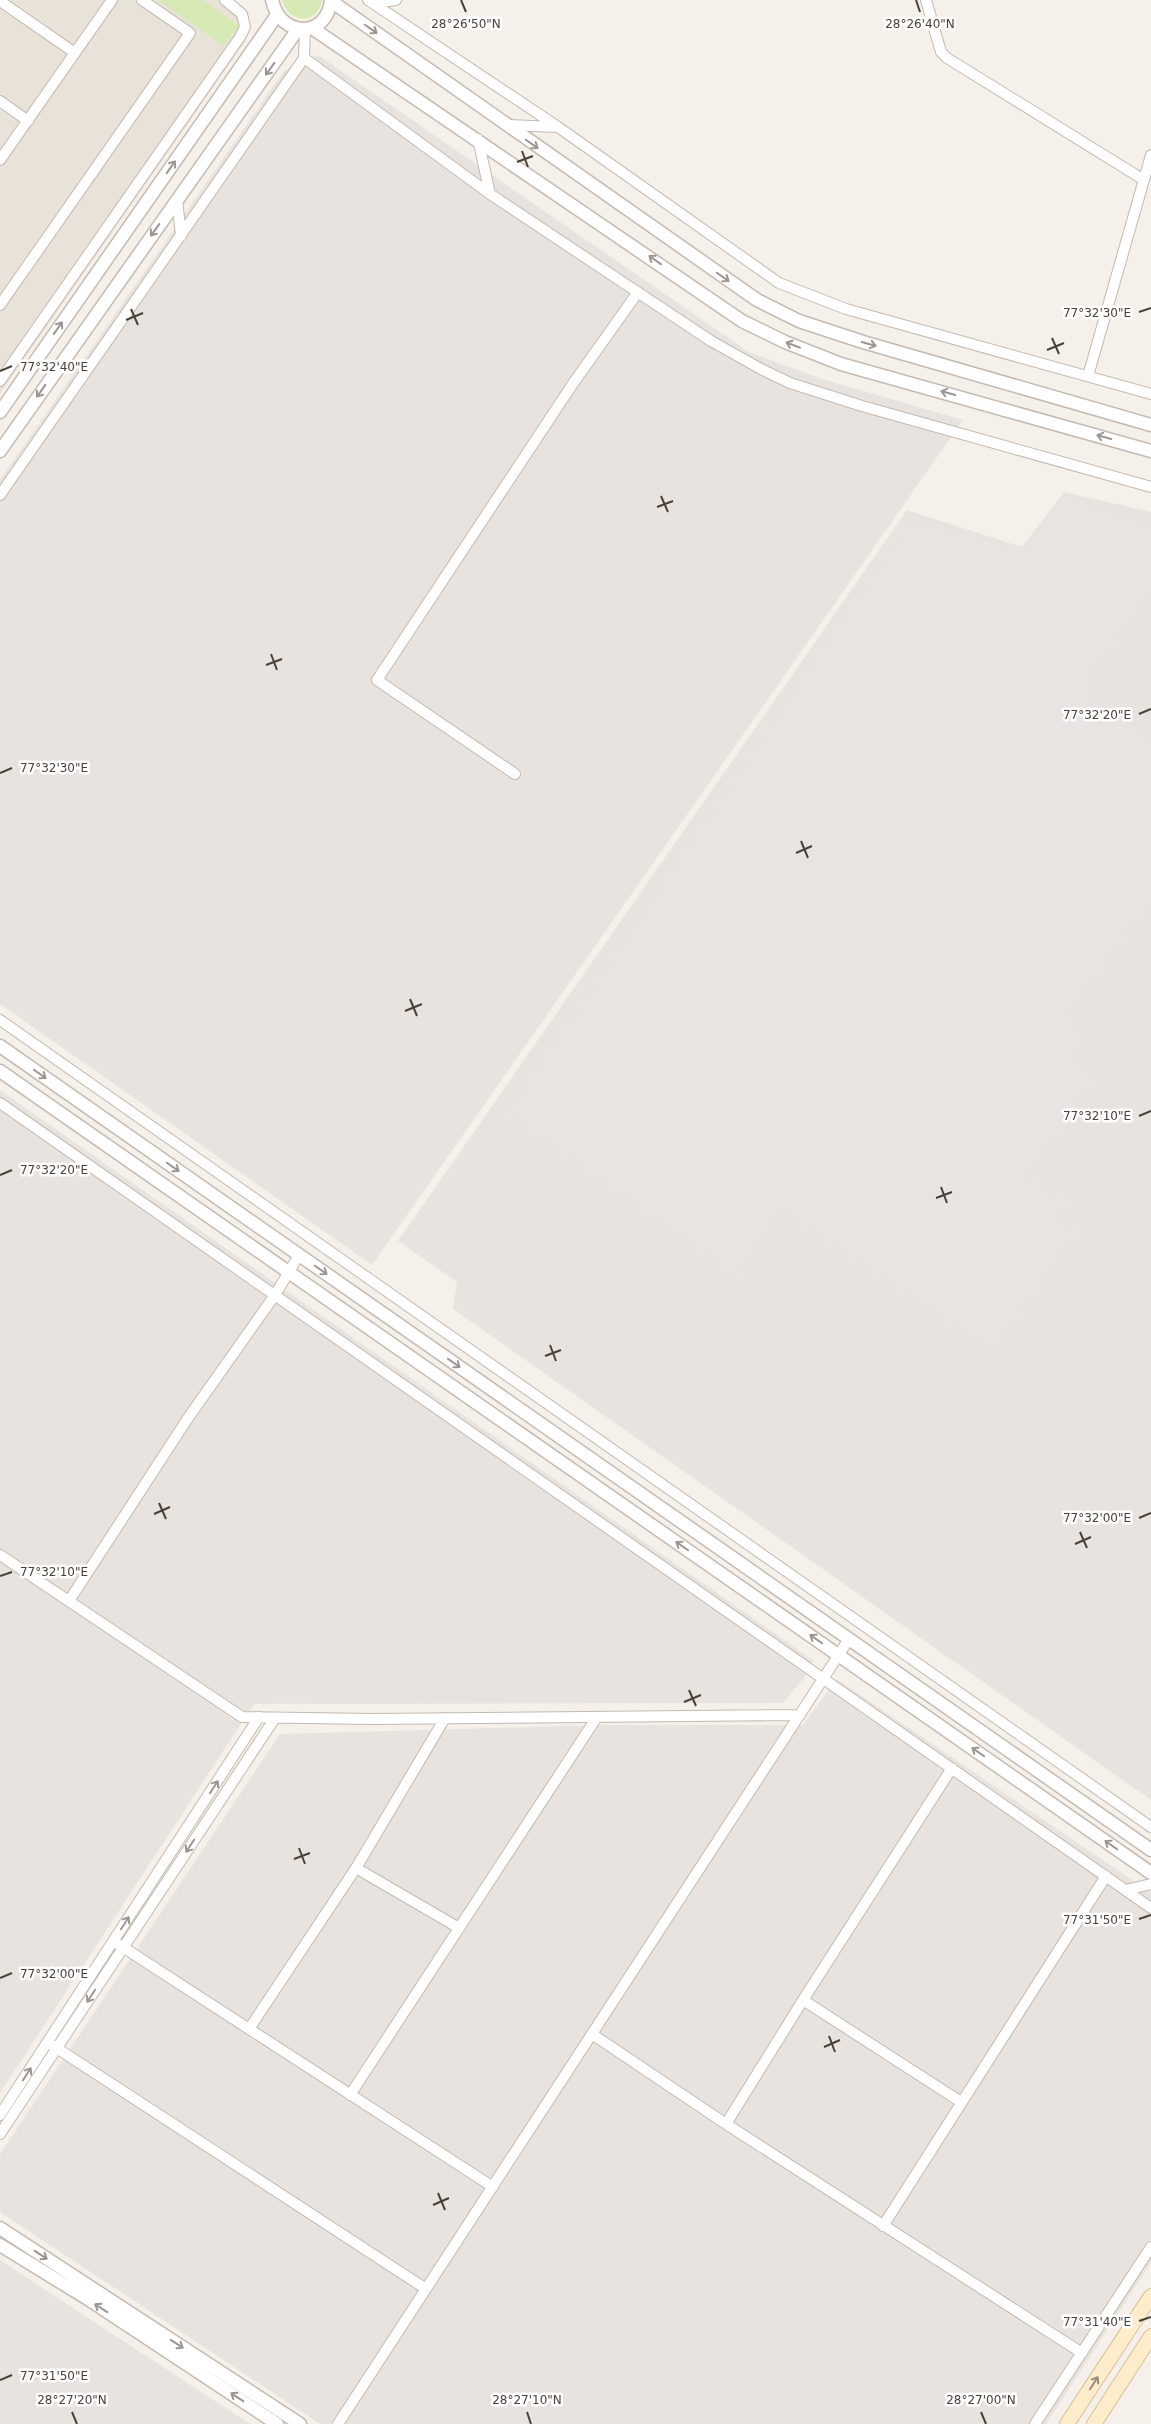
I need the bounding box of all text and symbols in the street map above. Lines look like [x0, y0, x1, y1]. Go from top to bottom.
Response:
text: 28°26'50"N [431, 17, 501, 31]
text: 28°26'40"N [885, 17, 955, 31]
one-way arrow [364, 24, 378, 34]
one-way arrow [265, 62, 275, 76]
one-way arrow [525, 139, 539, 149]
one-way arrow [166, 160, 176, 174]
one-way arrow [150, 223, 160, 237]
one-way arrow [648, 255, 662, 265]
one-way arrow [715, 272, 729, 282]
text: 77°32'30"E [1063, 306, 1131, 320]
one-way arrow [53, 322, 63, 336]
one-way arrow [785, 340, 800, 349]
one-way arrow [861, 340, 877, 350]
text: 77°32'40"E [20, 360, 88, 374]
one-way arrow [36, 384, 46, 398]
one-way arrow [940, 388, 956, 398]
one-way arrow [1096, 432, 1112, 442]
text: 77°32'20"E [1063, 708, 1131, 722]
text: 77°32'30"E [20, 761, 88, 775]
one-way arrow [33, 1069, 47, 1079]
text: 77°32'10"E [1063, 1109, 1131, 1123]
one-way arrow [166, 1162, 180, 1172]
text: 77°32'20"E [20, 1163, 88, 1177]
one-way arrow [314, 1265, 328, 1275]
one-way arrow [447, 1358, 461, 1368]
text: 77°32'00"E [1063, 1511, 1131, 1525]
one-way arrow [675, 1541, 689, 1551]
text: 77°32'10"E [20, 1565, 88, 1579]
one-way arrow [809, 1634, 823, 1644]
one-way arrow [971, 1747, 985, 1757]
one-way arrow [209, 1780, 219, 1794]
one-way arrow [185, 1839, 195, 1853]
one-way arrow [1104, 1840, 1118, 1850]
text: 77°31'50"E [1063, 1913, 1131, 1927]
one-way arrow [120, 1916, 130, 1930]
text: 77°32'00"E [20, 1967, 88, 1981]
one-way arrow [86, 1989, 96, 2003]
one-way arrow [22, 2067, 32, 2081]
one-way arrow [34, 2250, 48, 2260]
one-way arrow [94, 2303, 108, 2313]
text: 77°31'40"E [1063, 2315, 1131, 2329]
one-way arrow [170, 2339, 184, 2349]
text: 77°31'50"E [20, 2369, 88, 2383]
one-way arrow [1089, 2377, 1099, 2391]
one-way arrow [230, 2392, 244, 2402]
text: 28°27'20"N [37, 2393, 107, 2407]
text: 28°27'10"N [492, 2393, 562, 2407]
text: 28°27'00"N [946, 2393, 1016, 2407]

